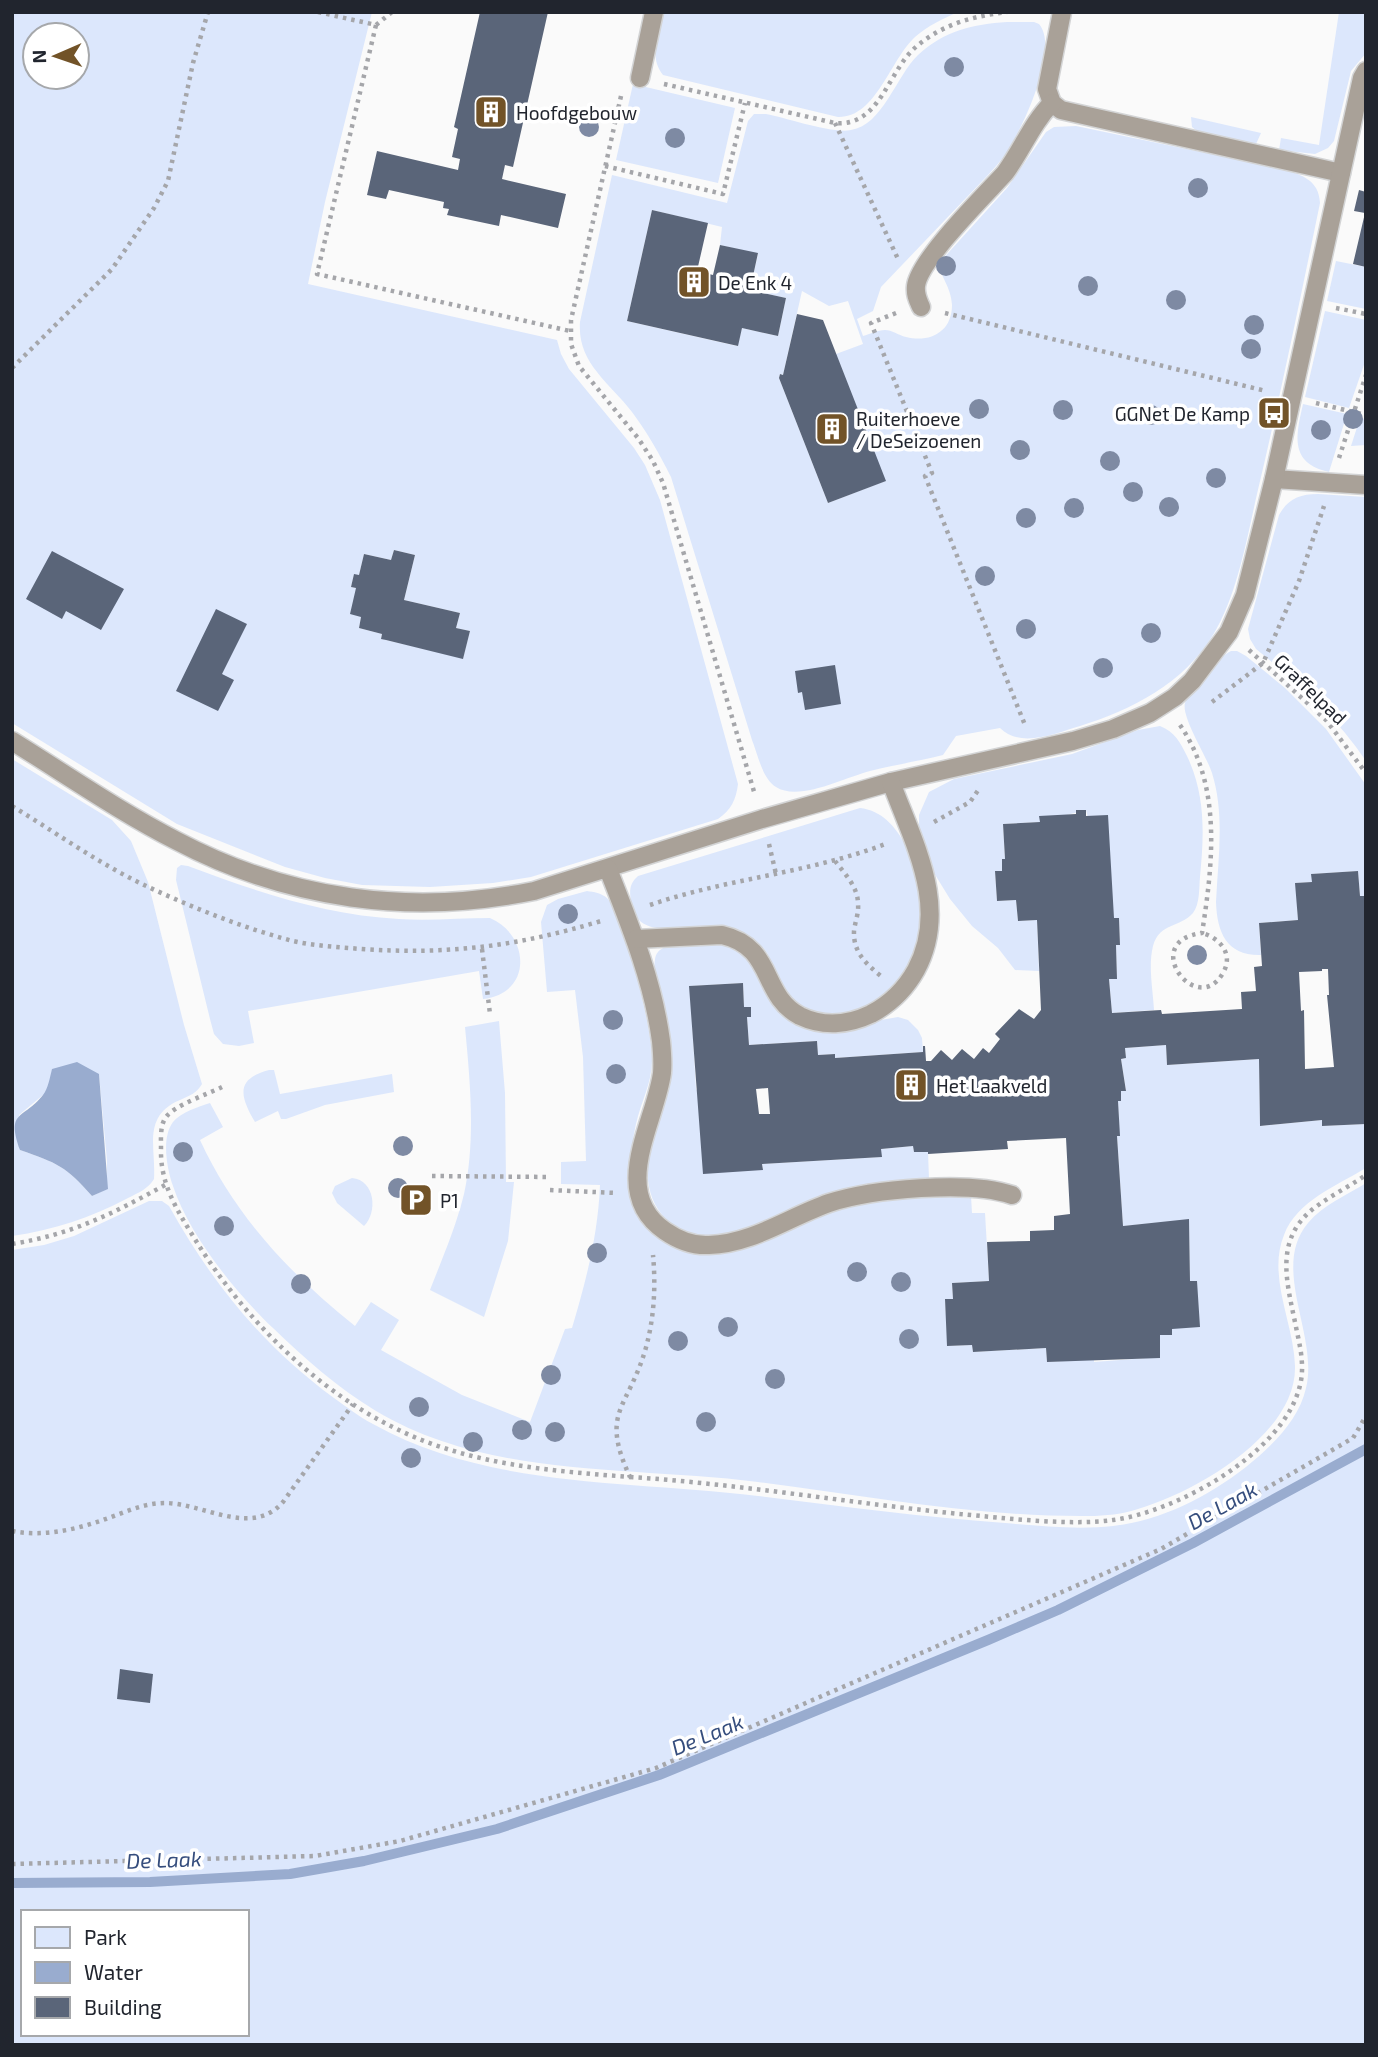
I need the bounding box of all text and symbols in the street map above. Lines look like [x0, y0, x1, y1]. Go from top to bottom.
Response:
north arrow [21, 21, 91, 91]
text: N [27, 49, 50, 64]
building icon: Hoofdgebouw [472, 93, 510, 131]
place label: Hoofdgebouw [516, 101, 637, 124]
building icon: De Enk 4 [675, 263, 713, 301]
place label: De Enk 4 [718, 271, 792, 294]
bus stop icon: GGNet De Kamp [1255, 394, 1293, 432]
place label: GGNet De Kamp [1115, 402, 1250, 425]
place label: Ruiterhoeve / DeSeizoenen [856, 407, 981, 452]
building icon: Ruiterhoeve / DeSeizoenen [813, 410, 851, 448]
street label: Graffelpad [1270, 649, 1352, 729]
building icon: Het Laakveld [892, 1066, 930, 1104]
place label: Het Laakveld [936, 1074, 1047, 1097]
parking icon: P1 [397, 1181, 435, 1219]
place label: P1 [440, 1189, 459, 1212]
water label: De Laak [1183, 1476, 1261, 1534]
water label: De Laak [667, 1708, 747, 1760]
water label: De Laak [126, 1845, 202, 1873]
legend [21, 1910, 248, 2036]
text: Park [84, 1924, 127, 1949]
text: Water [84, 1959, 143, 1984]
text: Building [84, 1994, 162, 2019]

